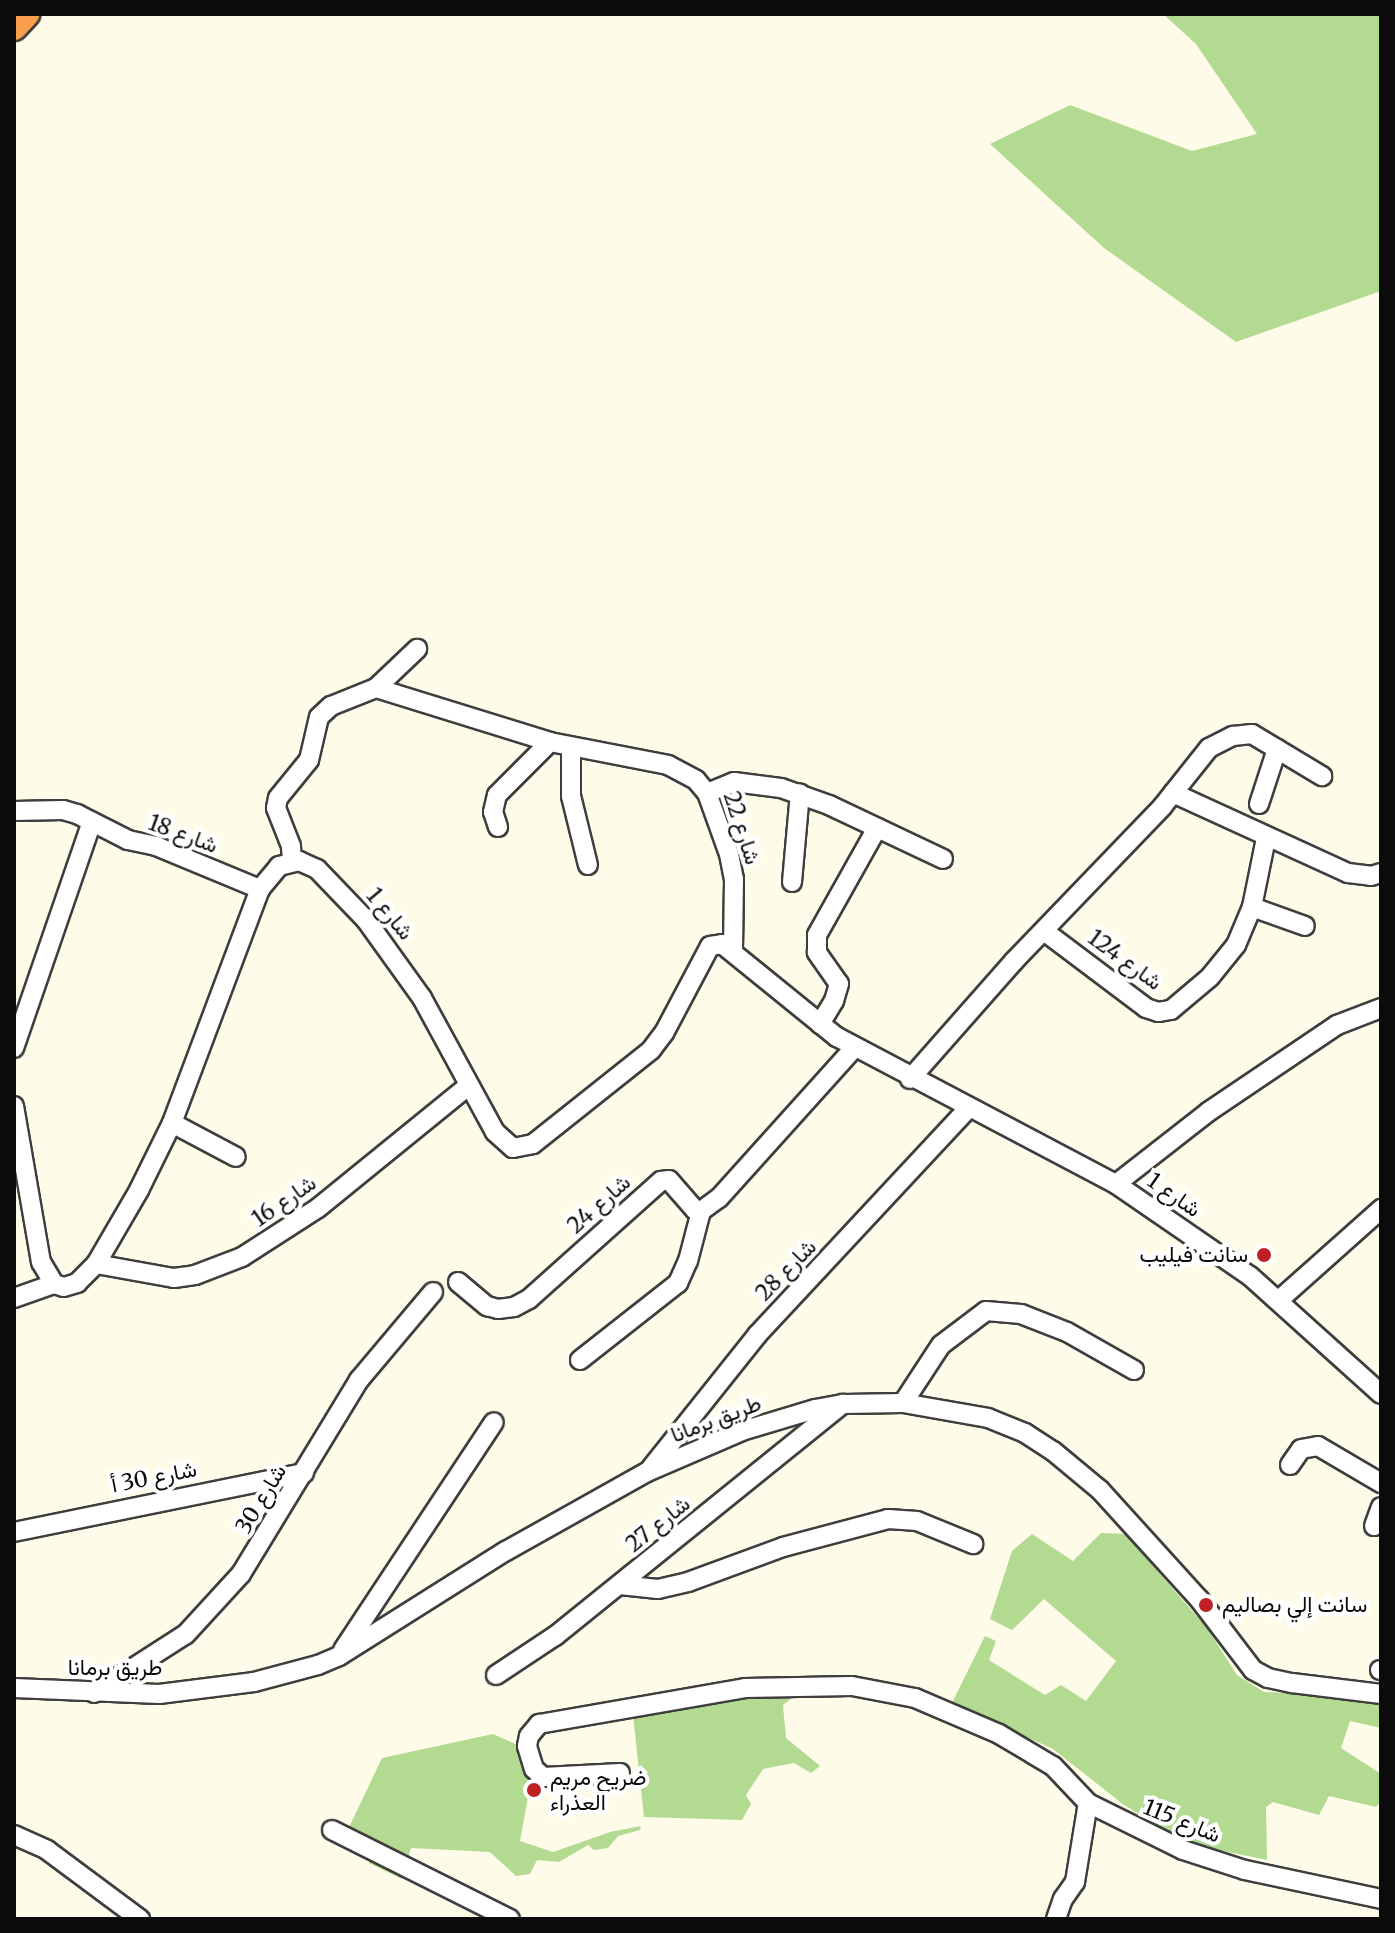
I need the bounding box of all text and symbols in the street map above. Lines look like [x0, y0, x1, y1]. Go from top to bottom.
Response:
street label: شارع 22 [718, 788, 766, 868]
street label: شارع 18 [145, 809, 221, 859]
street label: شارع 1 [361, 883, 419, 945]
street label: شارع 124 [1083, 924, 1167, 996]
street label: شارع 1 [1142, 1167, 1206, 1223]
street label: شارع 24 [562, 1169, 636, 1239]
street label: شارع 16 [247, 1170, 321, 1232]
street label: شارع 28 [750, 1234, 822, 1306]
place label: سانت فيليب [1140, 1242, 1248, 1268]
marker: سانت فيليب [1255, 1246, 1273, 1264]
street label: طريق برمانا [667, 1390, 765, 1448]
street label: شارع 30 أ [109, 1456, 199, 1498]
street label: شارع 30 [230, 1460, 292, 1538]
street label: شارع 27 [621, 1490, 695, 1558]
place label: سانت إلي بصاليم [1222, 1592, 1367, 1618]
marker: سانت إلي بصاليم [1197, 1596, 1215, 1614]
street label: طريق برمانا [68, 1655, 162, 1681]
place label: ضريح مريم العذراء [550, 1764, 646, 1816]
marker: ضريح مريم العذراء [525, 1781, 543, 1799]
street label: شارع 115 [1140, 1794, 1224, 1848]

